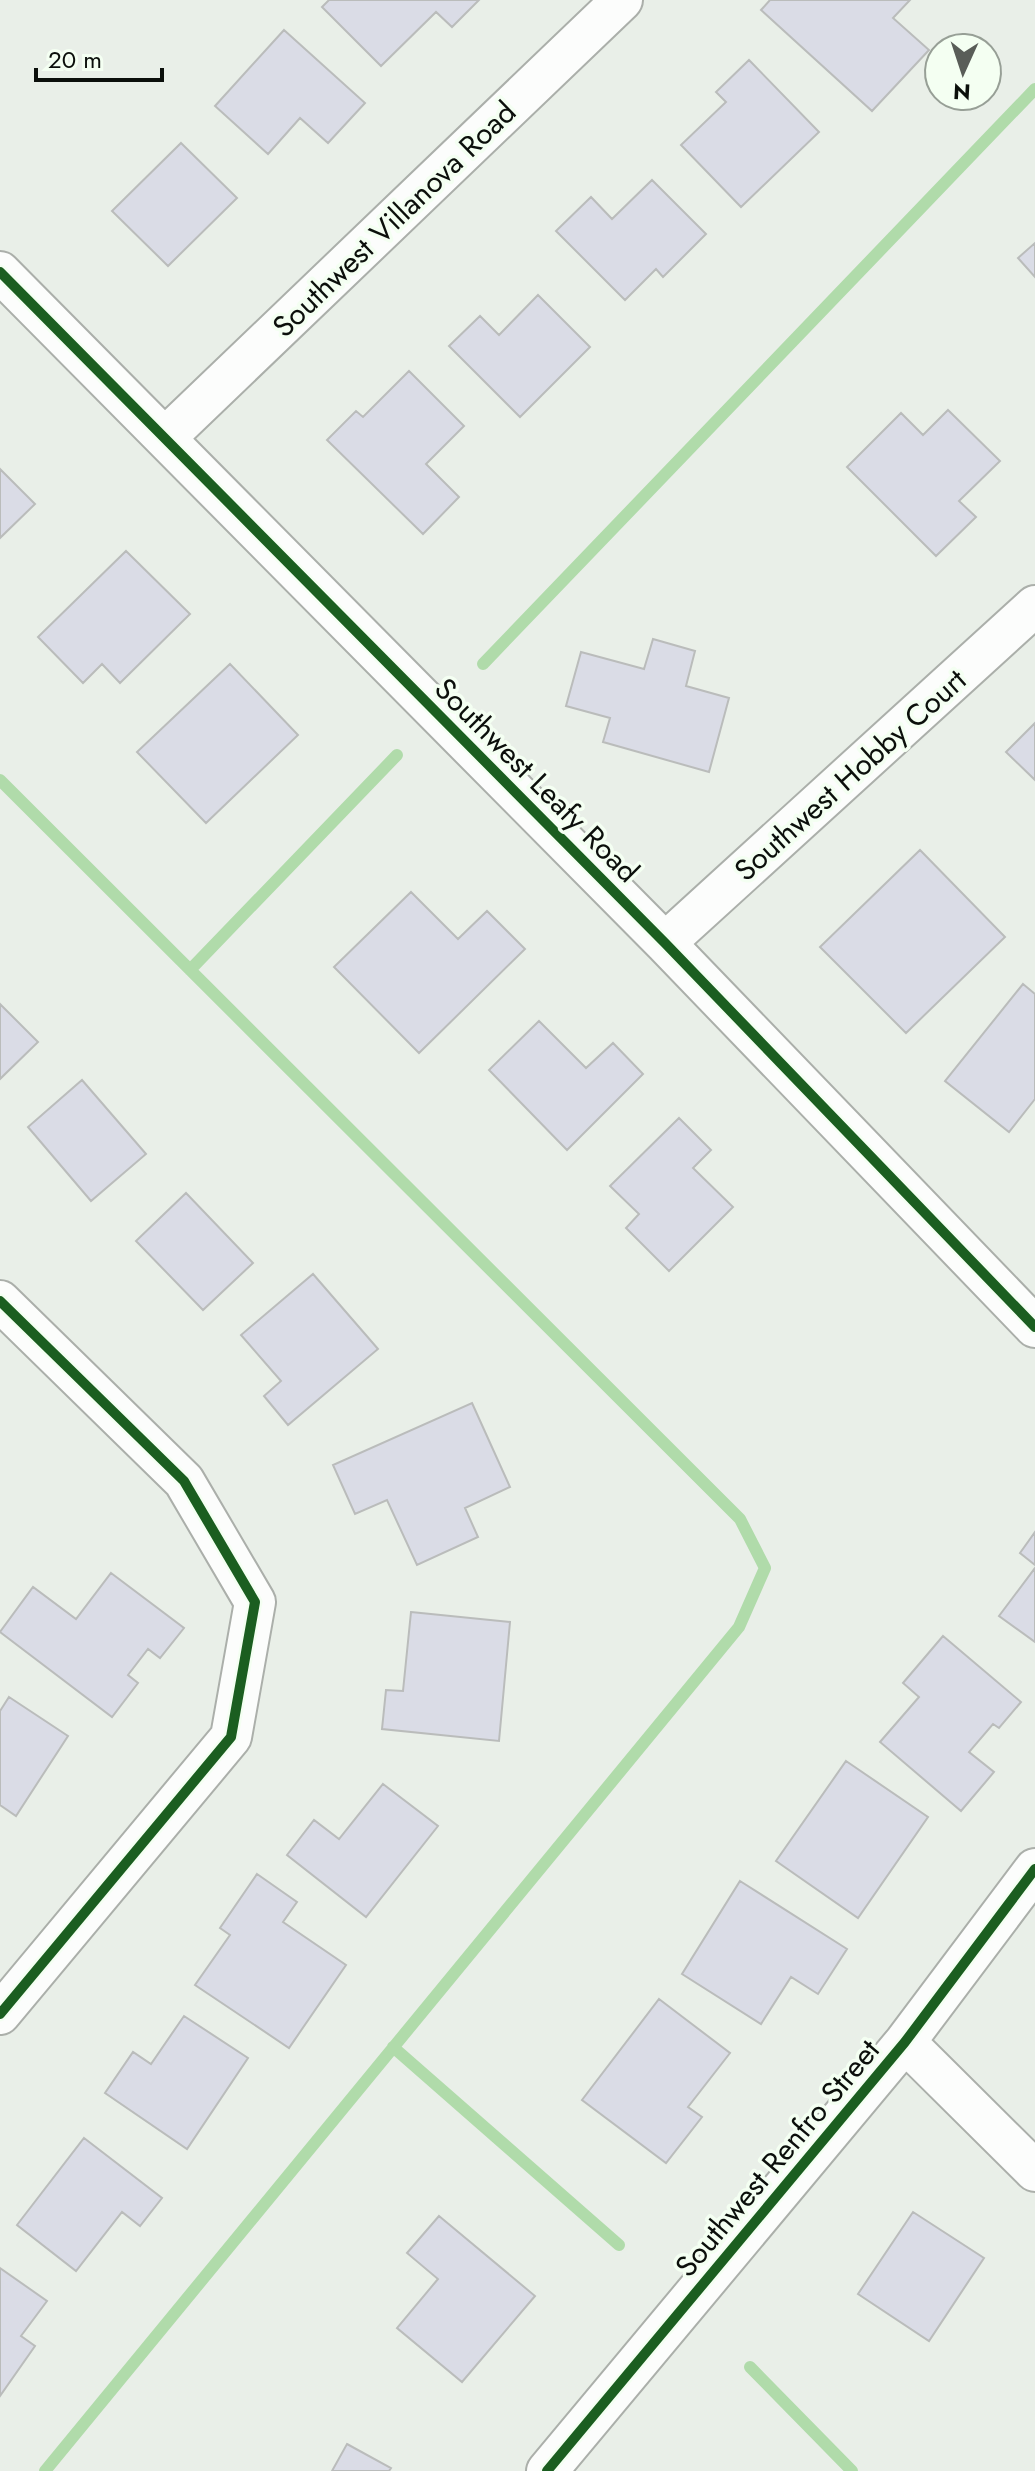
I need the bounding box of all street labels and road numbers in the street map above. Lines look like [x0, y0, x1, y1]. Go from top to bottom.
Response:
street label: Southwest Villanova Road [263, 91, 525, 347]
street label: Southwest Hobby Court [725, 658, 976, 891]
street label: Southwest Leafy Road [425, 668, 649, 892]
street label: Southwest Renfro Street [665, 2029, 890, 2286]

